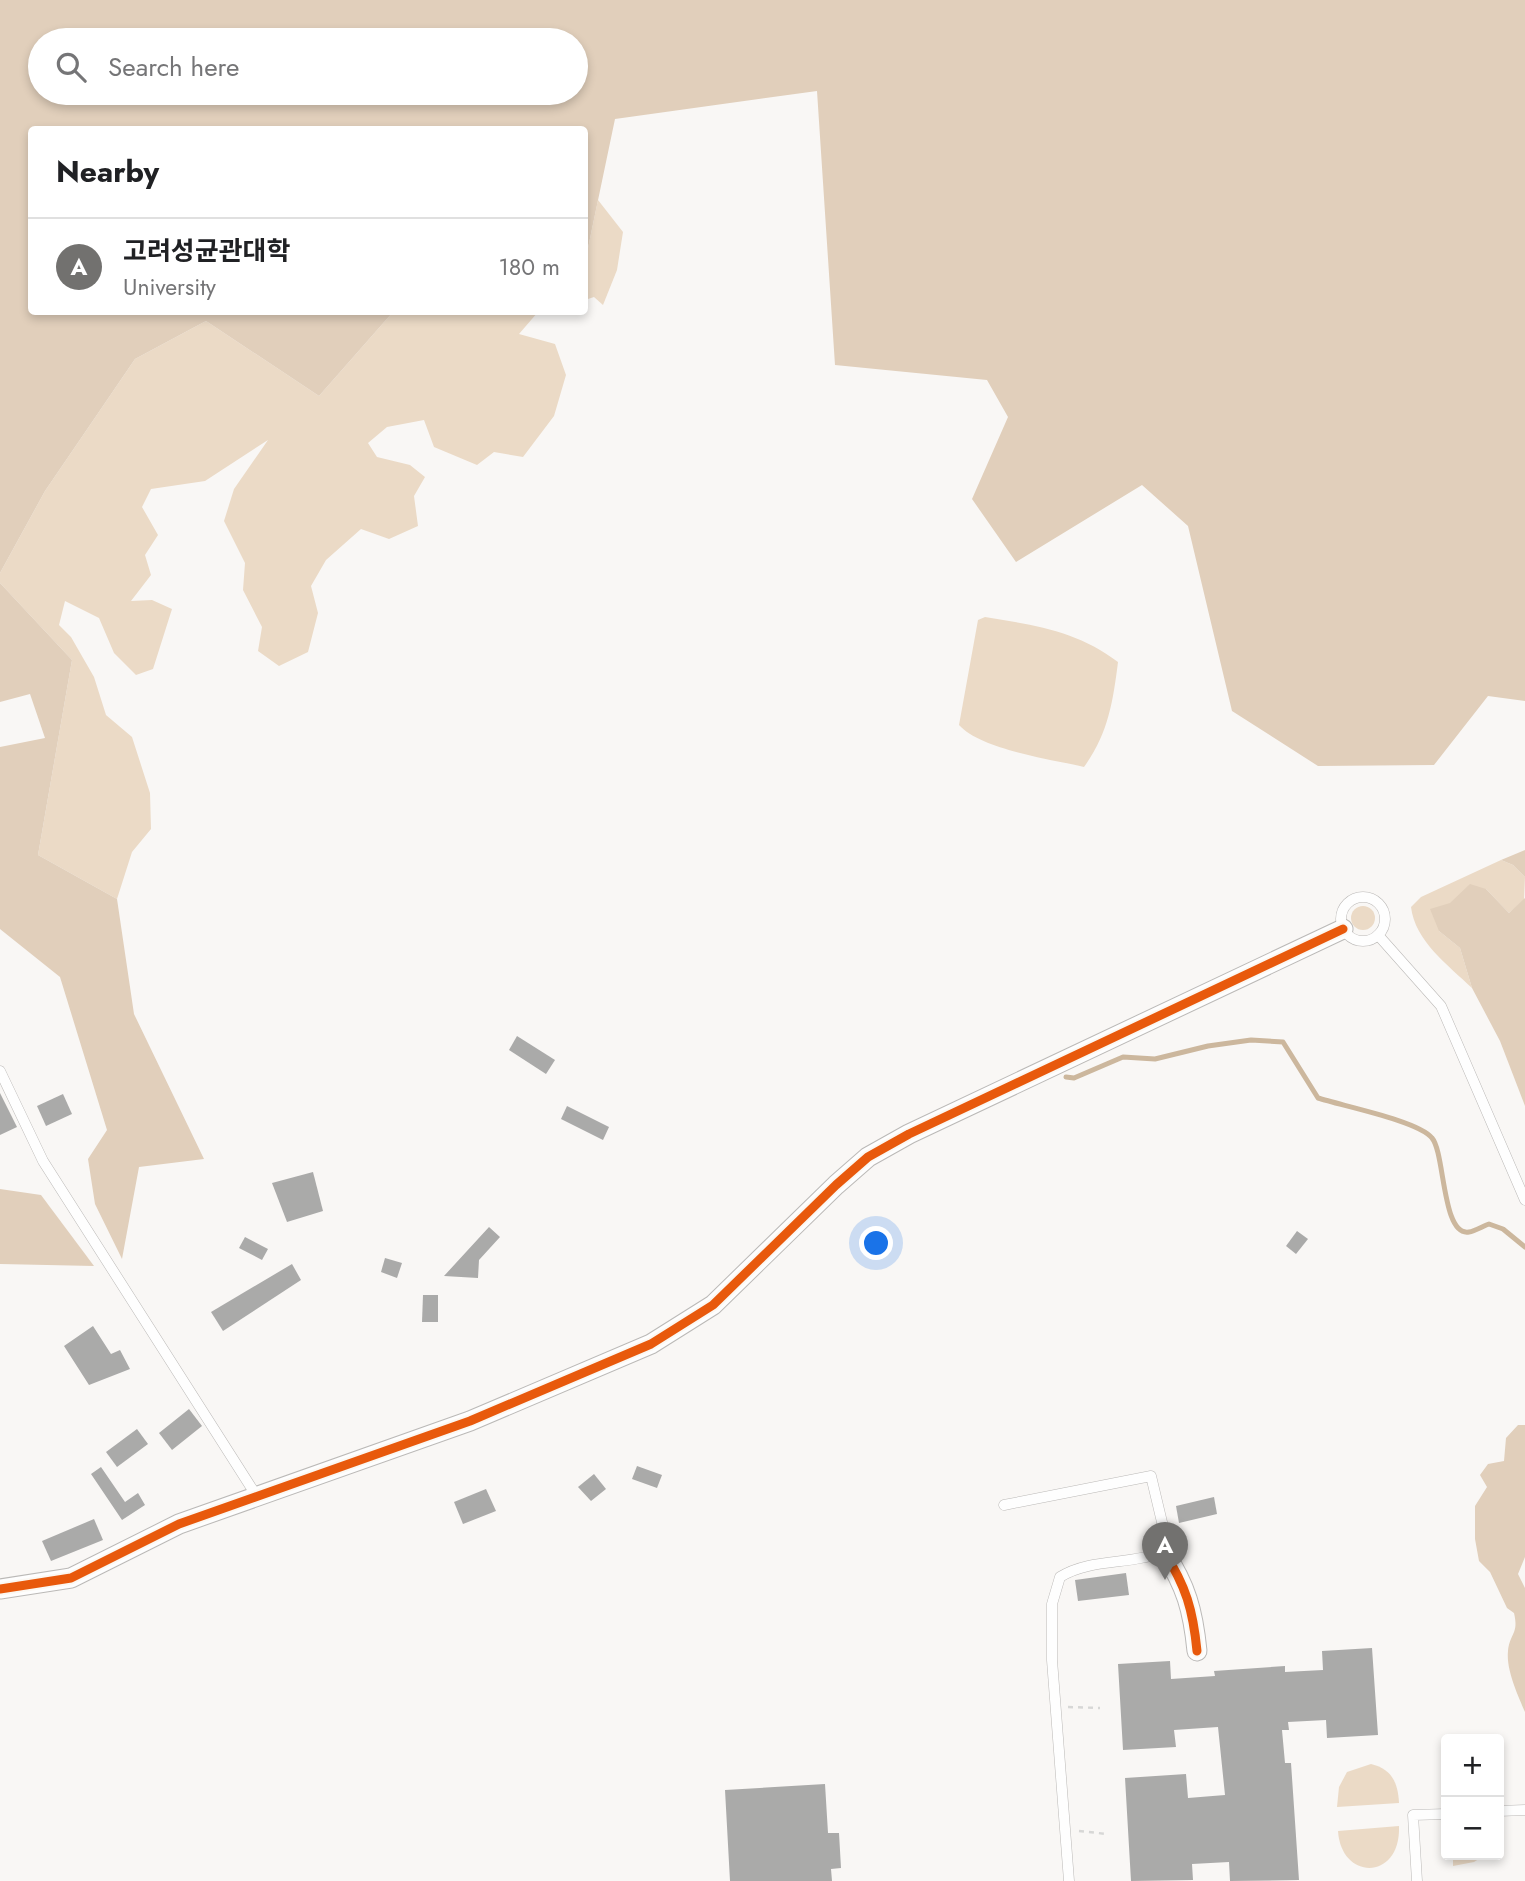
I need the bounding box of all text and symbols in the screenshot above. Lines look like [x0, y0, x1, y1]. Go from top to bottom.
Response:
search box [28, 28, 588, 105]
icon: search [52, 48, 90, 86]
text: Search here [108, 48, 240, 86]
text: Nearby [56, 150, 159, 193]
text: 고려성균관대학 [123, 232, 290, 270]
text: A [71, 250, 87, 284]
text: 180 m [498, 250, 560, 284]
text: University [123, 270, 216, 304]
your location [859, 1226, 893, 1260]
pin: A [1142, 1522, 1188, 1580]
map controls [1441, 1734, 1504, 1860]
button: + [1441, 1734, 1504, 1797]
button: − [1441, 1797, 1504, 1860]

